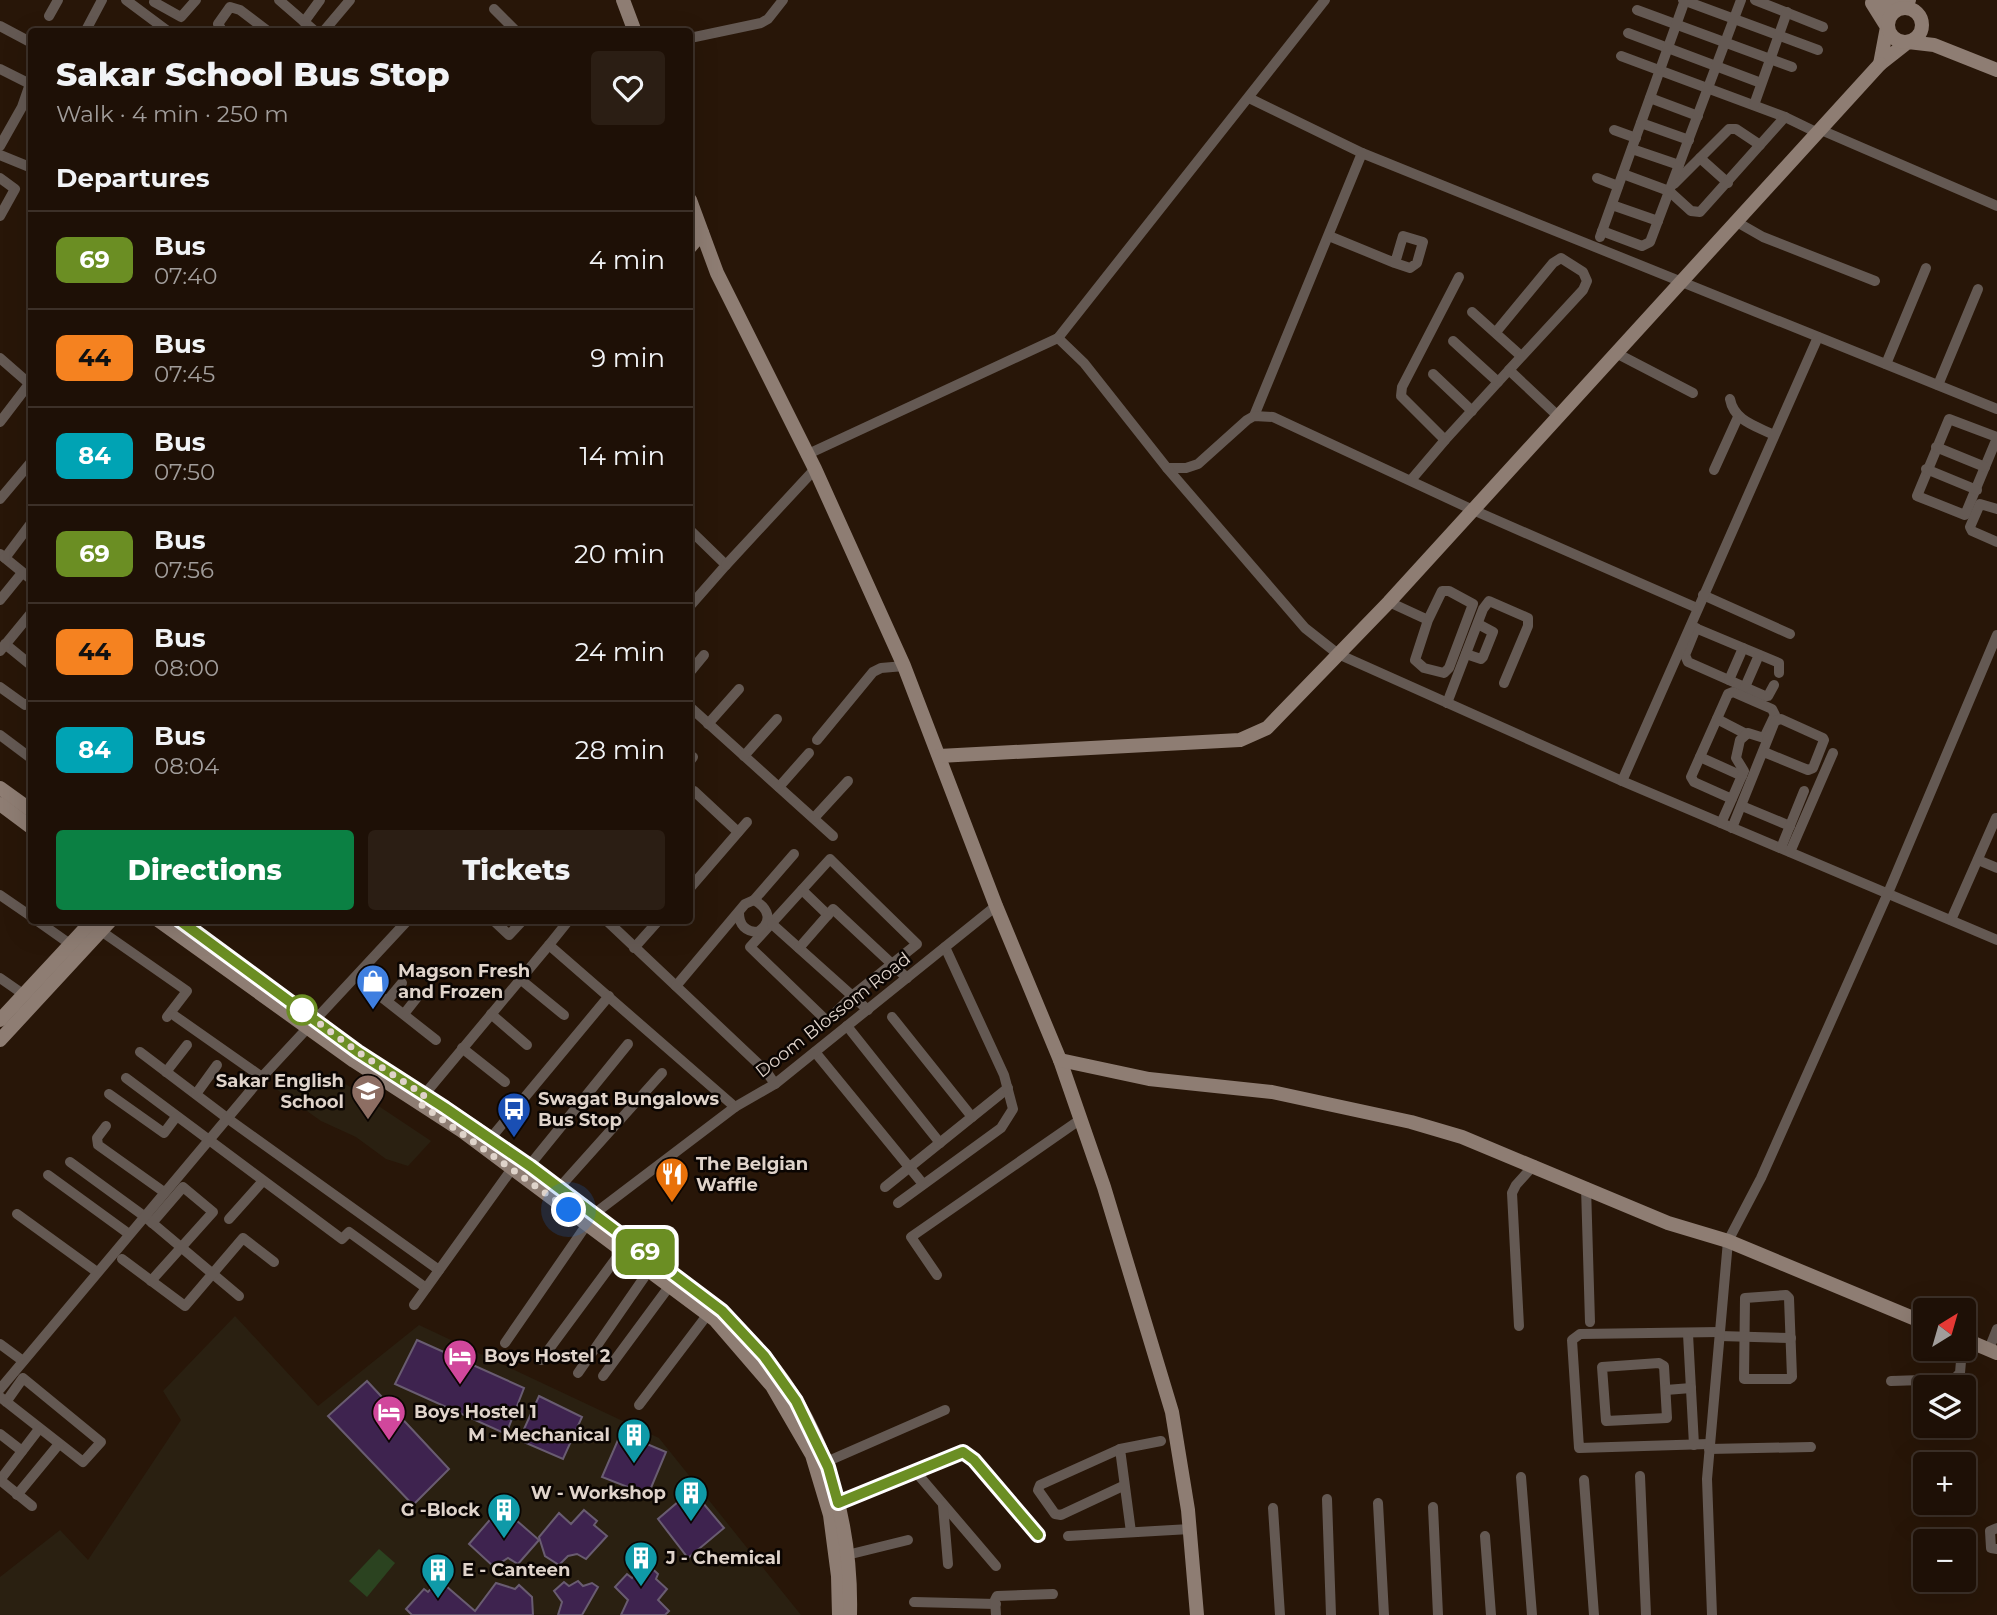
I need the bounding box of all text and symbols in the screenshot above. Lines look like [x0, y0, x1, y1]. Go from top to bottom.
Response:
button: heart [591, 51, 665, 125]
text: Sakar School Bus Stop [56, 54, 450, 94]
text: Walk · 4 min · 250 m [56, 100, 289, 128]
text: Departures [56, 162, 210, 194]
text: Bus [154, 230, 206, 262]
text: 4 min [589, 244, 665, 276]
text: 69 [79, 245, 110, 274]
text: 07:40 [154, 262, 217, 290]
text: Bus [154, 328, 206, 360]
text: 9 min [590, 342, 665, 374]
text: 44 [78, 343, 111, 372]
text: 07:45 [154, 360, 215, 388]
text: Bus [154, 426, 206, 458]
text: 14 min [579, 440, 665, 472]
text: 84 [78, 441, 111, 470]
text: 07:50 [154, 458, 215, 486]
text: Bus [154, 524, 206, 556]
text: 20 min [574, 538, 665, 570]
text: 69 [79, 539, 110, 568]
text: 07:56 [154, 556, 214, 584]
text: Bus [154, 622, 206, 654]
text: 24 min [575, 636, 665, 668]
text: 44 [78, 637, 111, 666]
text: 08:00 [154, 654, 219, 682]
text: Bus [154, 720, 206, 752]
text: 28 min [575, 734, 665, 766]
text: 84 [78, 735, 111, 764]
text: 08:04 [154, 752, 219, 780]
button: Directions [56, 830, 354, 910]
button: Tickets [368, 830, 665, 910]
street label: Doom Blossom Road [751, 948, 915, 1082]
place label: Magson Fresh and Frozen [398, 960, 530, 1003]
shop icon: Magson Fresh and Frozen [354, 962, 392, 1011]
unlabelled marker [287, 995, 317, 1025]
place label: Sakar English School [216, 1070, 344, 1113]
school or university icon: Sakar English School [349, 1072, 387, 1121]
place label: Swagat Bungalows Bus Stop [538, 1088, 720, 1131]
bus stop icon: Swagat Bungalows Bus Stop [495, 1090, 533, 1139]
place label: The Belgian Waffle [696, 1153, 808, 1196]
restaurant icon: The Belgian Waffle [653, 1155, 691, 1204]
your location [551, 1192, 586, 1227]
line badge: 69 [614, 1229, 676, 1275]
text: 69 [630, 1237, 660, 1266]
north arrow [1913, 1298, 1976, 1362]
map controls [1913, 1298, 1976, 1592]
hotel icon: Boys Hostel 2 [441, 1337, 479, 1386]
place label: Boys Hostel 2 [484, 1345, 611, 1367]
button: layers [1913, 1375, 1976, 1438]
hotel icon: Boys Hostel 1 [370, 1393, 408, 1442]
place label: Boys Hostel 1 [414, 1401, 537, 1423]
building icon: M - Mechanical [615, 1416, 653, 1465]
place label: M - Mechanical [468, 1424, 610, 1446]
button: + [1913, 1452, 1976, 1515]
building icon: W - Workshop [672, 1474, 710, 1523]
place label: W - Workshop [531, 1482, 666, 1504]
building icon: G -Block [485, 1491, 523, 1540]
place label: G -Block [401, 1499, 480, 1521]
button: − [1913, 1529, 1976, 1592]
building icon: J - Chemical [622, 1539, 660, 1588]
place label: J - Chemical [665, 1547, 781, 1569]
building icon: E - Canteen [419, 1551, 457, 1600]
place label: E - Canteen [462, 1559, 570, 1581]

